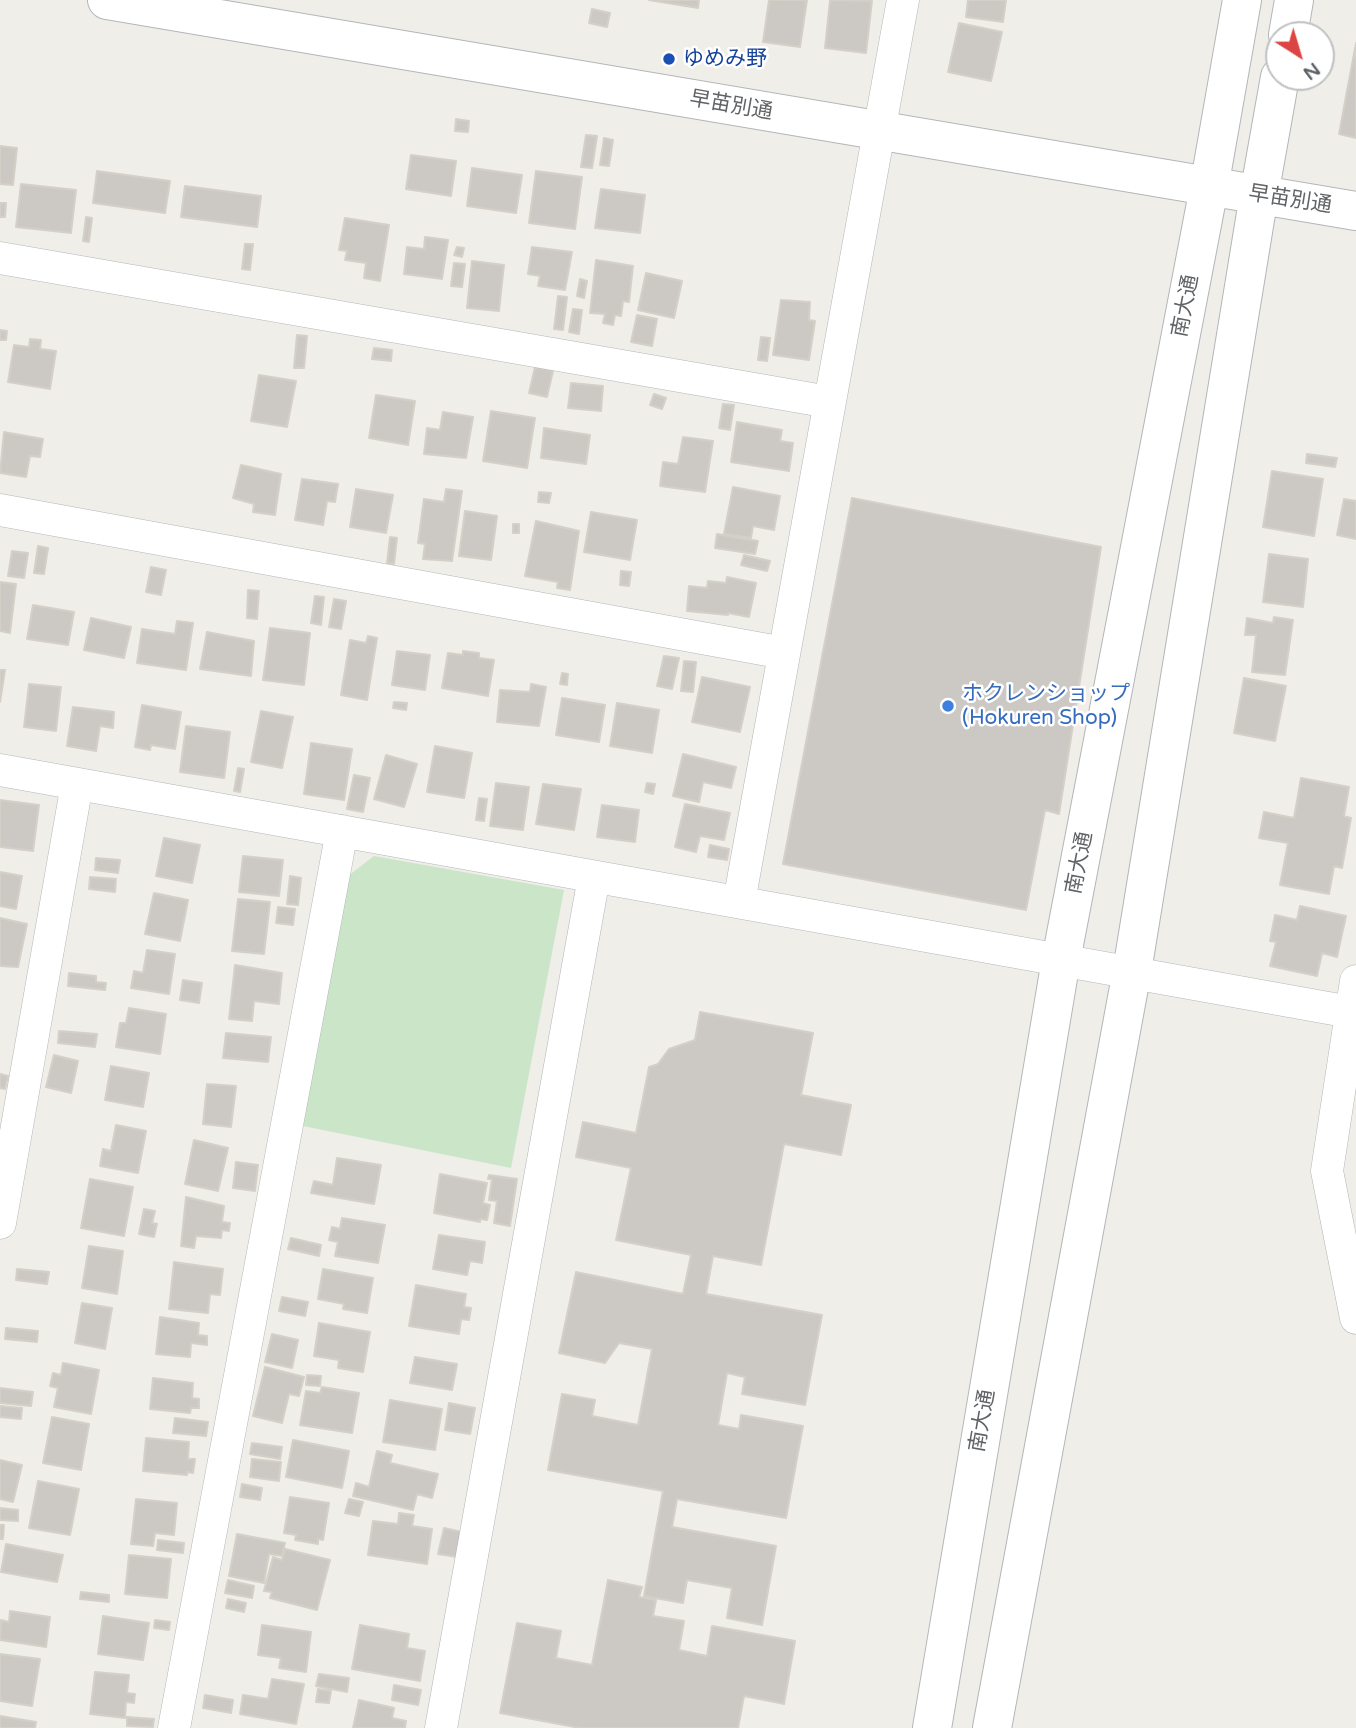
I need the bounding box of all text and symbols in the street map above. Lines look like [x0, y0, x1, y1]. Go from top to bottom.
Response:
north arrow [1265, 21, 1335, 91]
place label: ゆめみ野 [683, 46, 767, 72]
marker: ゆめみ野 [661, 51, 677, 67]
text: N [1299, 58, 1324, 85]
street label: 早苗別通 [687, 86, 775, 126]
street label: 早苗別通 [1247, 181, 1333, 219]
street label: 南大通 [1168, 273, 1204, 339]
place label: ホクレンショップ (Hokuren Shop) [962, 681, 1130, 731]
marker: ホクレンショップ (Hokuren Shop) [940, 698, 956, 714]
street label: 南大通 [1062, 830, 1098, 896]
street label: 南大通 [965, 1388, 1001, 1454]

